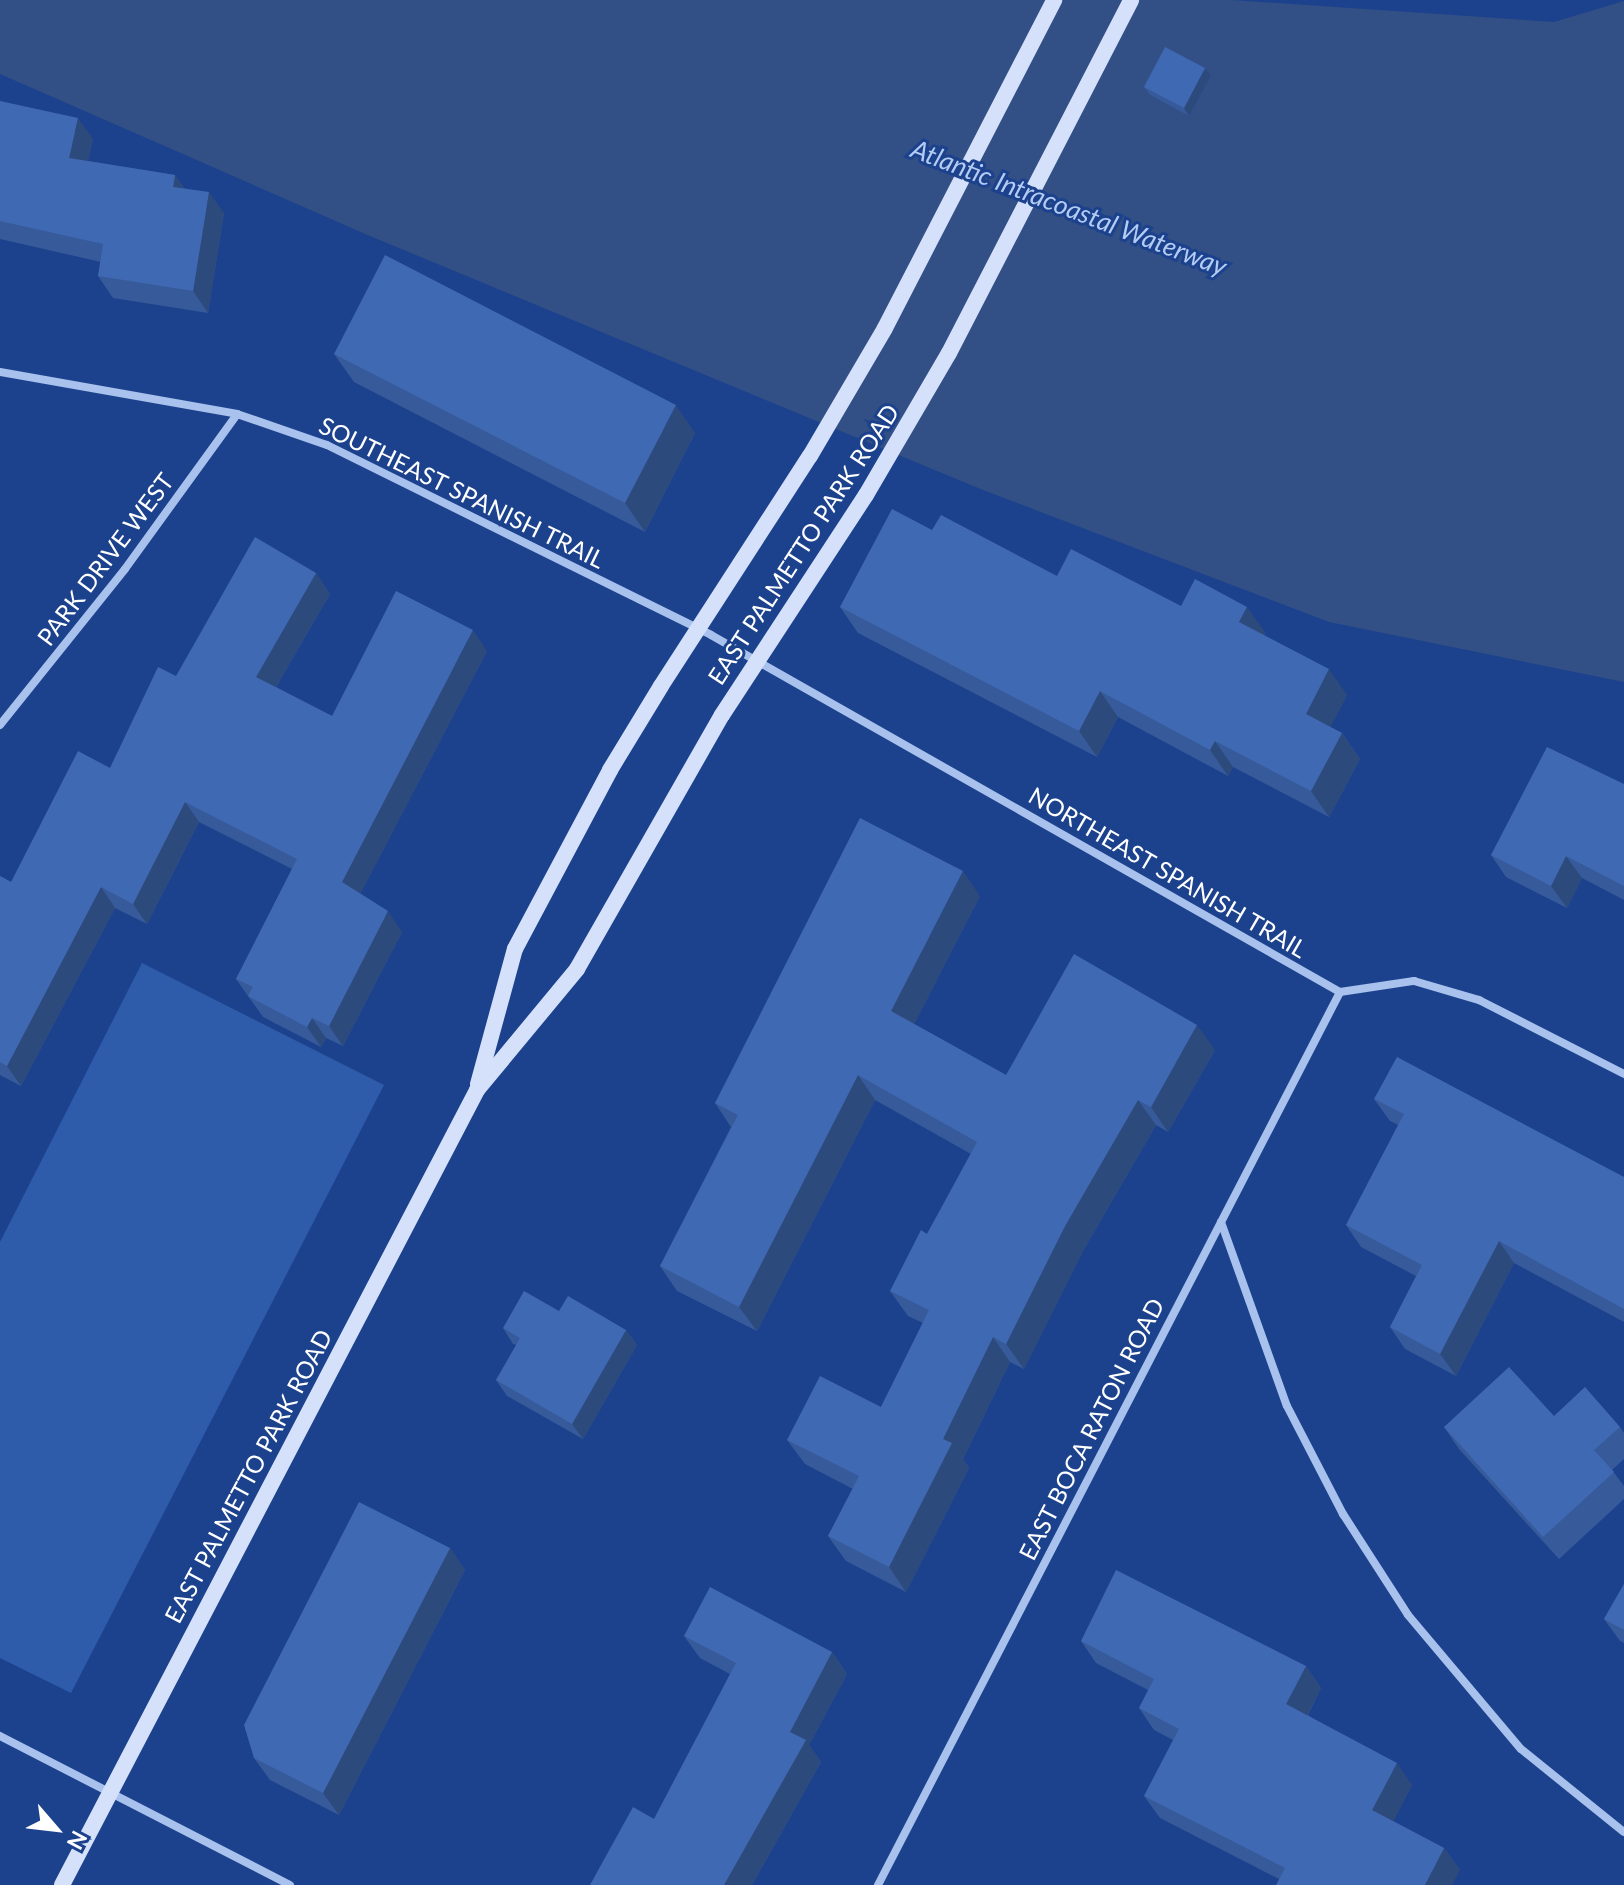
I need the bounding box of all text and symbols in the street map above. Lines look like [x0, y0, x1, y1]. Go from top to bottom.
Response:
water label: Atlantic Intracoastal Waterway [907, 133, 1231, 283]
street label: EAST PALMETTO PARK ROAD [701, 398, 905, 690]
street label: SOUTHEAST SPANISH TRAIL [314, 410, 610, 574]
street label: PARK DRIVE WEST [31, 467, 179, 651]
street label: NORTHEAST SPANISH TRAIL [1023, 780, 1313, 964]
street label: EAST BOCA RATON ROAD [1012, 1293, 1170, 1565]
street label: EAST PALMETTO PARK ROAD [158, 1324, 338, 1628]
north arrow [16, 1789, 96, 1869]
text: N [62, 1827, 94, 1854]

